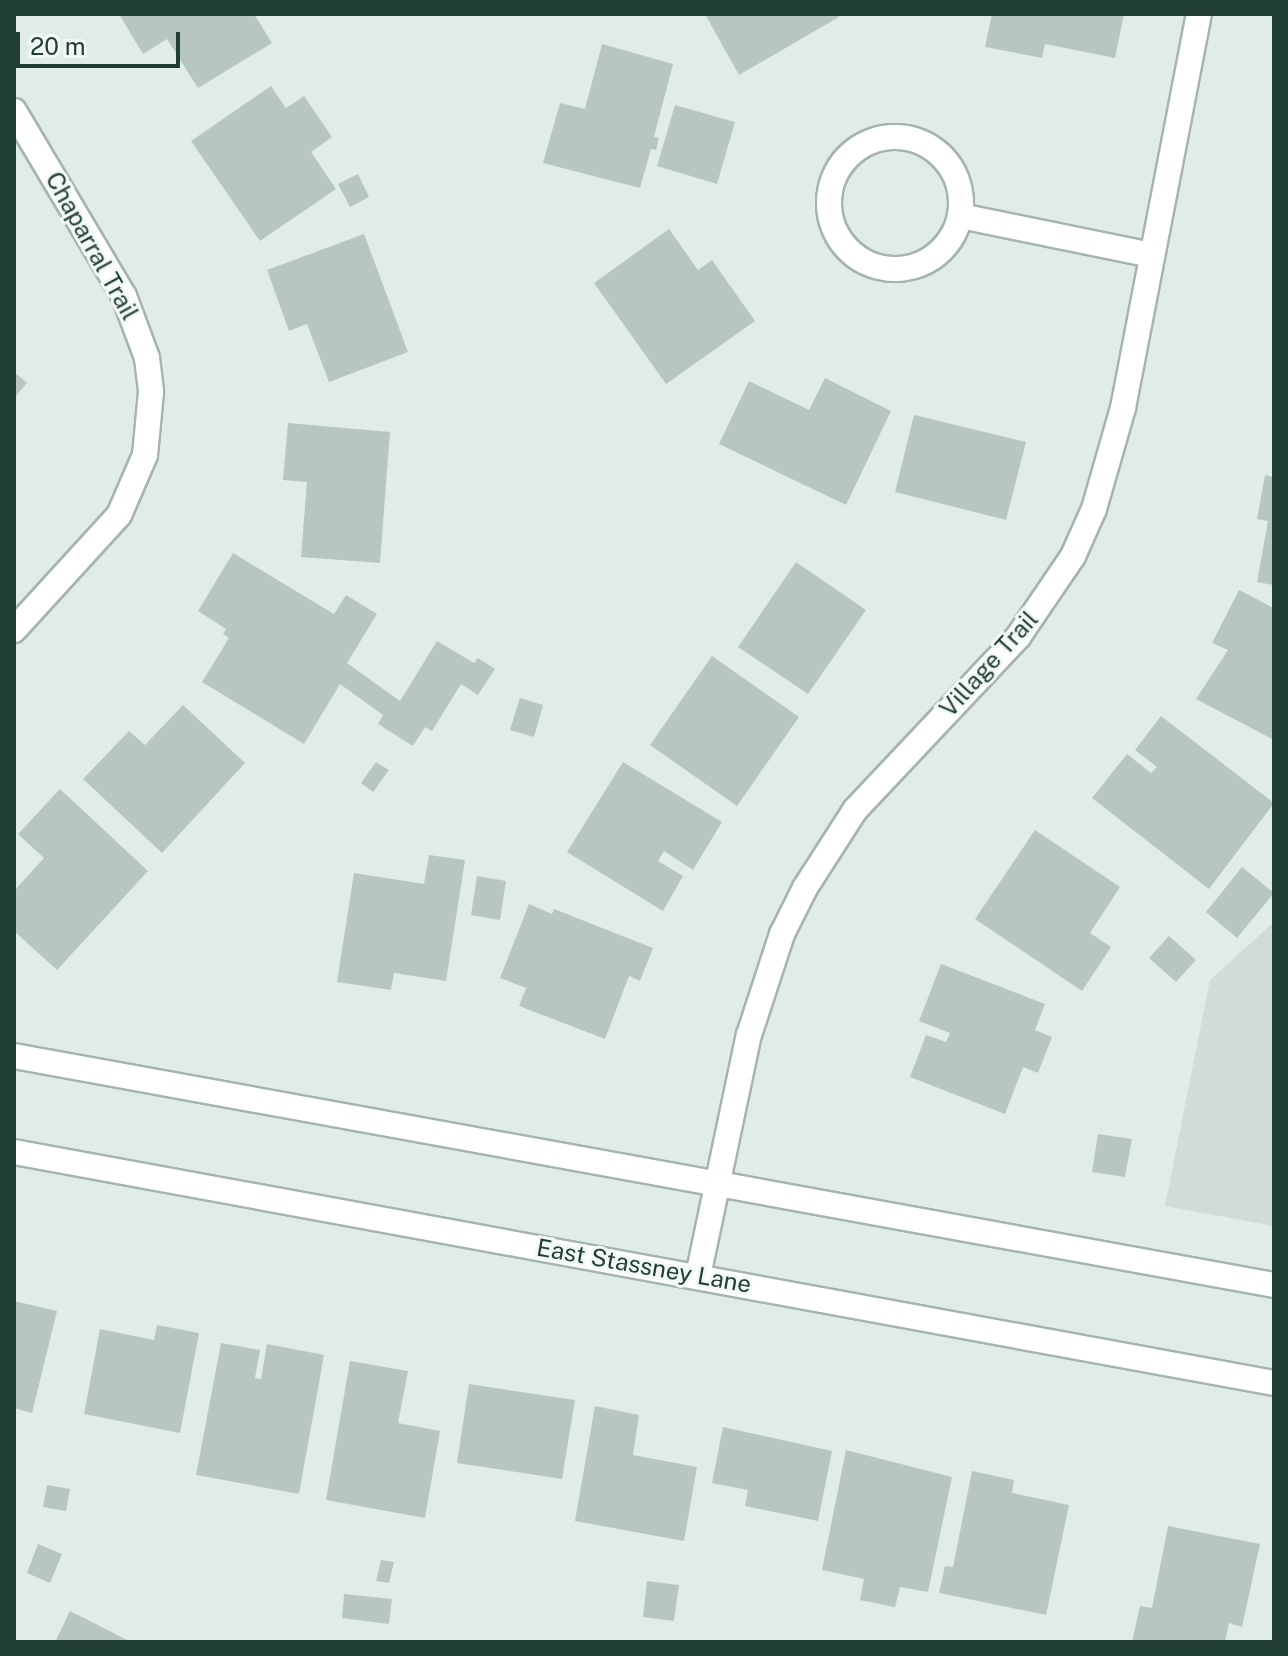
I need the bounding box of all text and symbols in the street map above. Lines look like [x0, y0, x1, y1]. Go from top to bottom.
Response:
scale bar [20, 16, 184, 66]
text: 20 m [30, 32, 86, 60]
street label: Chaparral Trail [39, 167, 145, 325]
street label: Village Trail [934, 605, 1044, 723]
street label: East Stassney Lane [534, 1233, 754, 1299]

